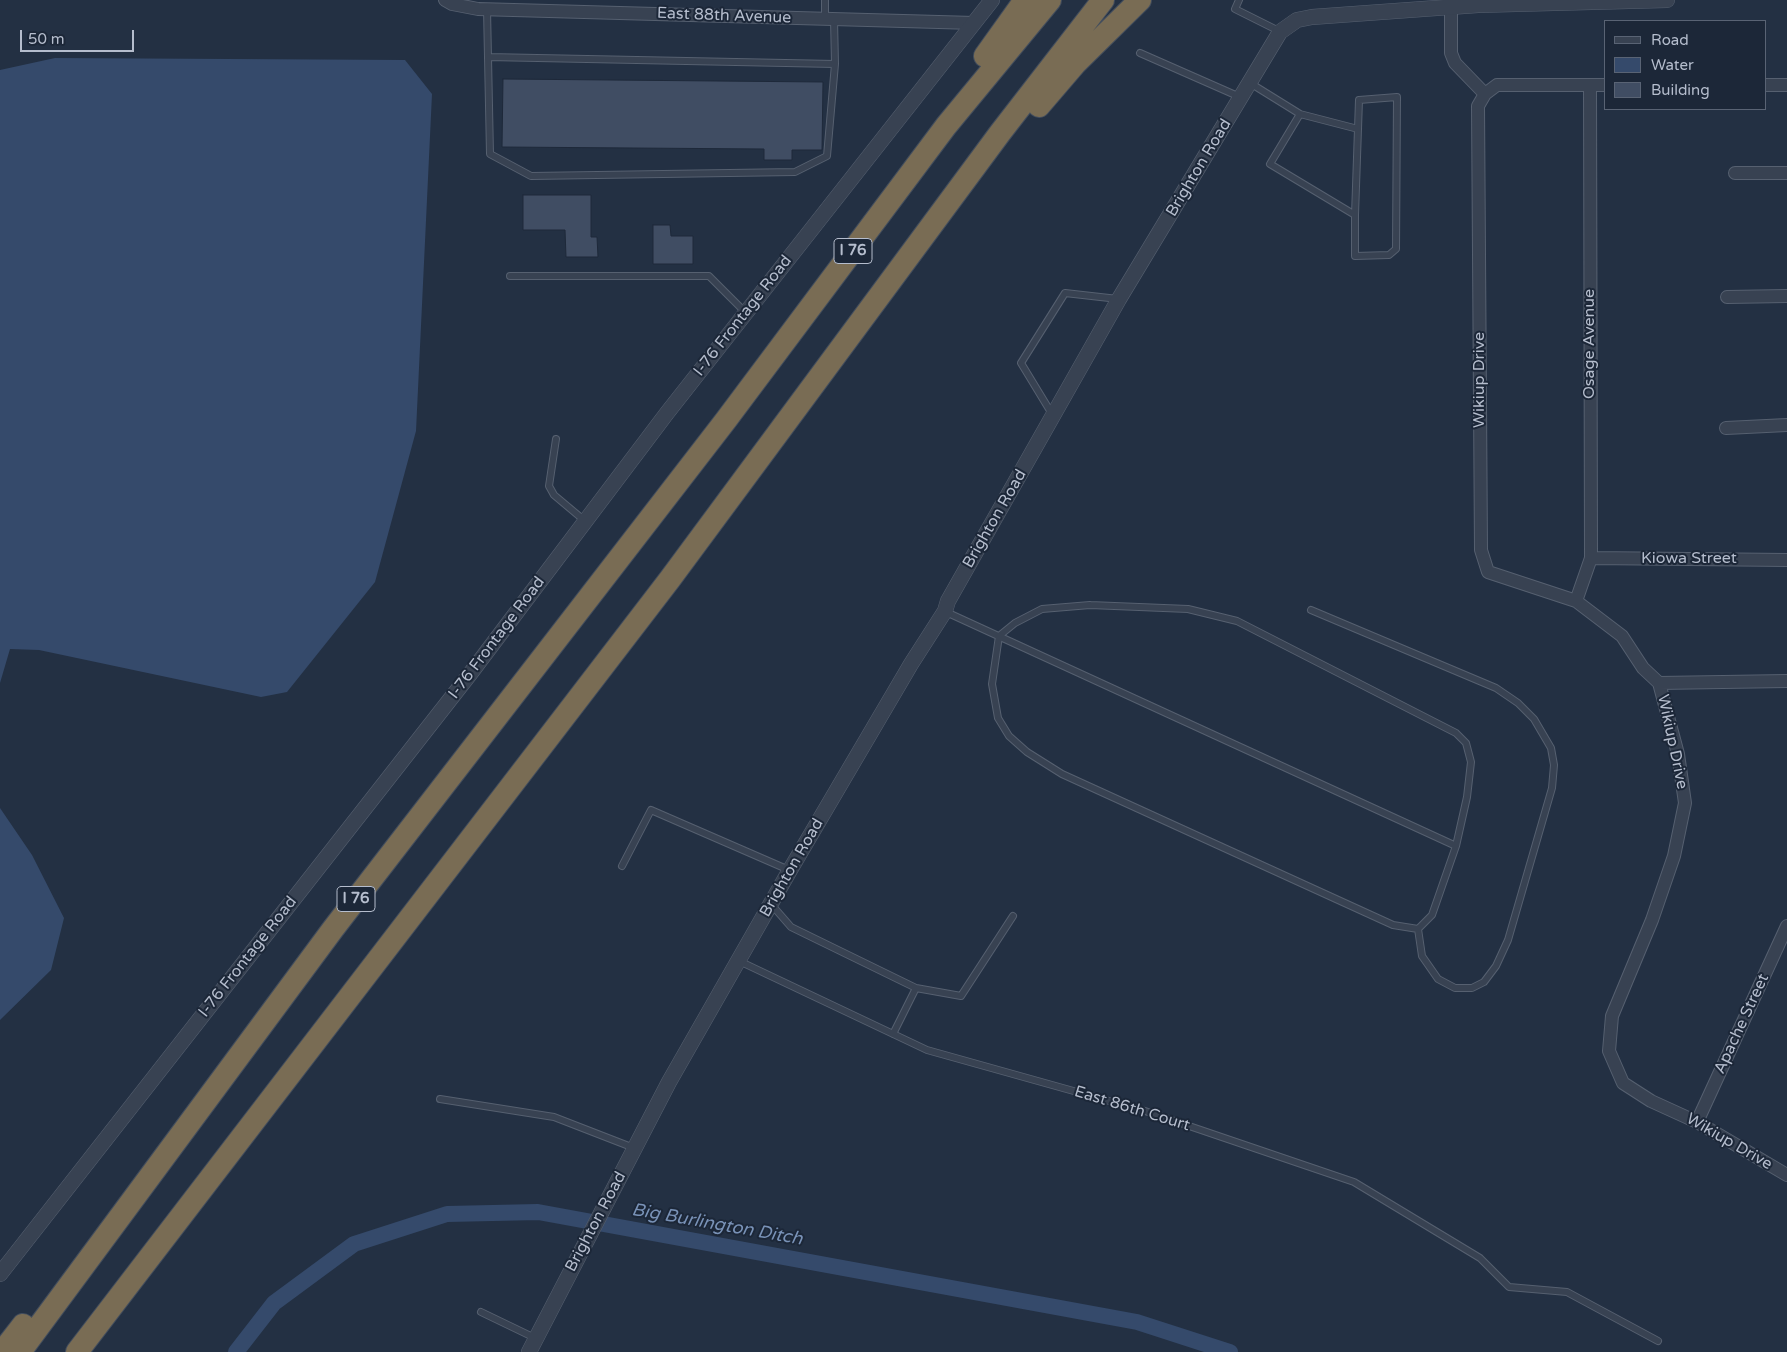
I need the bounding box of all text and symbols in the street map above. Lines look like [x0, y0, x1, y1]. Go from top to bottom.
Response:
street label: East 88th Avenue [657, 4, 791, 28]
scale bar [22, 20, 136, 52]
legend [1604, 20, 1767, 110]
text: 50 m [28, 30, 65, 48]
text: Road [1651, 31, 1689, 49]
text: Water [1651, 56, 1694, 74]
text: Building [1651, 81, 1710, 99]
street label: Brighton Road [1162, 116, 1236, 220]
road number: I 76 [834, 238, 872, 264]
street label: I-76 Frontage Road [690, 252, 796, 380]
street label: Osage Avenue [1580, 289, 1600, 399]
street label: Wikiup Drive [1470, 332, 1490, 428]
street label: Brighton Road [959, 466, 1031, 572]
street label: Kiowa Street [1641, 549, 1737, 569]
street label: I-76 Frontage Road [445, 573, 549, 703]
street label: Wikiup Drive [1653, 693, 1691, 791]
street label: Brighton Road [756, 815, 828, 921]
road number: I 76 [337, 886, 375, 912]
street label: I-76 Frontage Road [195, 893, 301, 1021]
street label: Apache Street [1710, 971, 1774, 1077]
street label: East 86th Court [1072, 1082, 1192, 1136]
street label: Wikiup Drive [1683, 1110, 1775, 1174]
street label: Brighton Road [562, 1169, 630, 1275]
water label: Big Burlington Ditch [630, 1199, 804, 1251]

